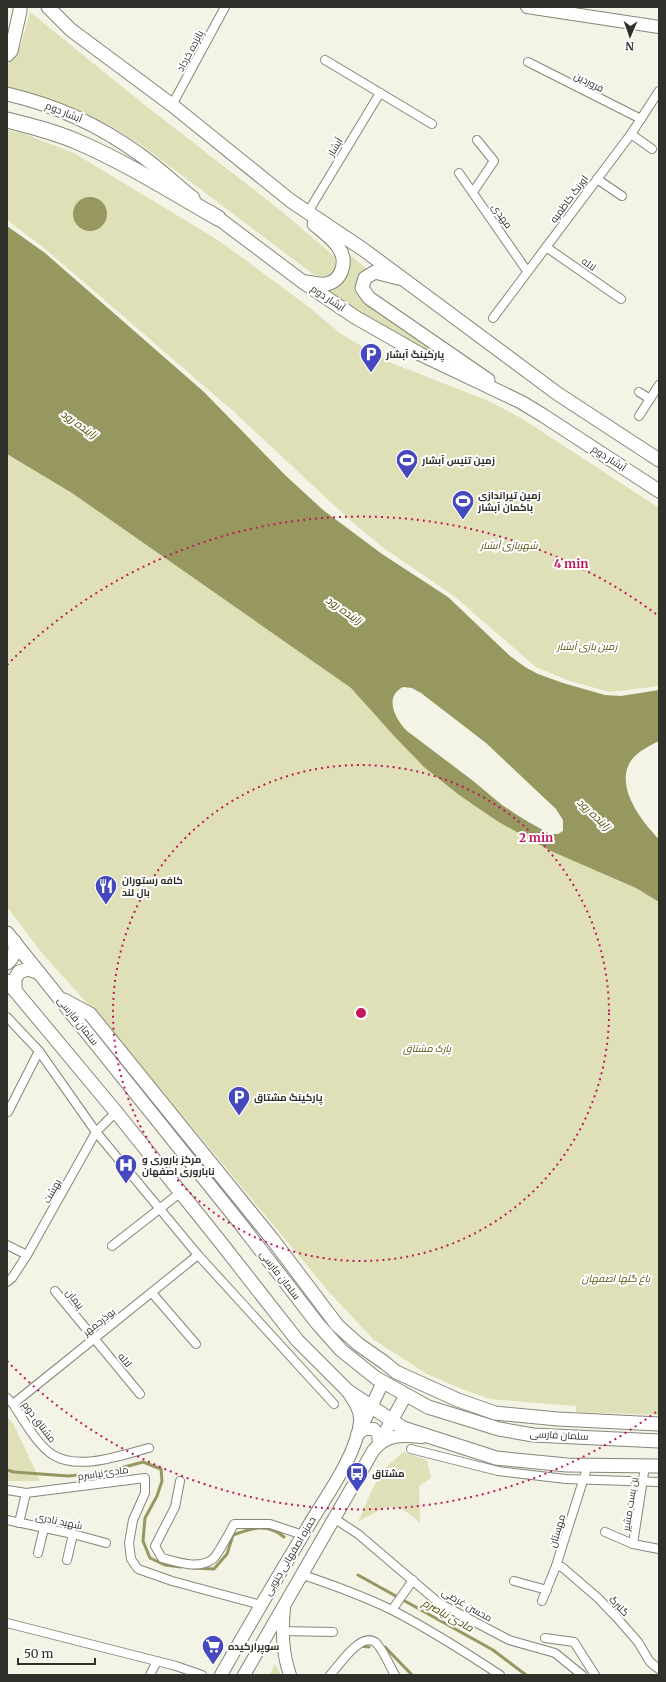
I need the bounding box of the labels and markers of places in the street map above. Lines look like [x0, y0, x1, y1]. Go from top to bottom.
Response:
parking icon: پارکینگ آبشار [358, 341, 384, 374]
place label: پارکینگ آبشار [385, 348, 445, 362]
sports icon: زمین تنیس آبشار [394, 447, 420, 480]
place label: زمین تنیس آبشار [421, 454, 495, 467]
sports icon: زمین تیراندازی باکمان آبشار [450, 488, 476, 521]
place label: زمین تیراندازی باکمان آبشار [477, 489, 541, 514]
restaurant icon: کافه رستوران بال لند [93, 873, 119, 906]
place label: کافه رستوران بال لند [122, 874, 183, 899]
centre of rings [354, 1006, 368, 1020]
parking icon: پارکینگ مشتاق [226, 1084, 252, 1117]
place label: پارکینگ مشتاق [254, 1091, 323, 1105]
hospital icon: مرکز باروری و ناباروری اصفهان [113, 1152, 139, 1185]
place label: مرکز باروری و ناباروری اصفهان [142, 1153, 215, 1178]
bus stop icon: مشتاق [344, 1460, 370, 1493]
place label: مشتاق [372, 1467, 405, 1480]
supermarket icon: سوپرارکیده [200, 1633, 226, 1666]
place label: سوپرارکیده [228, 1640, 279, 1654]

